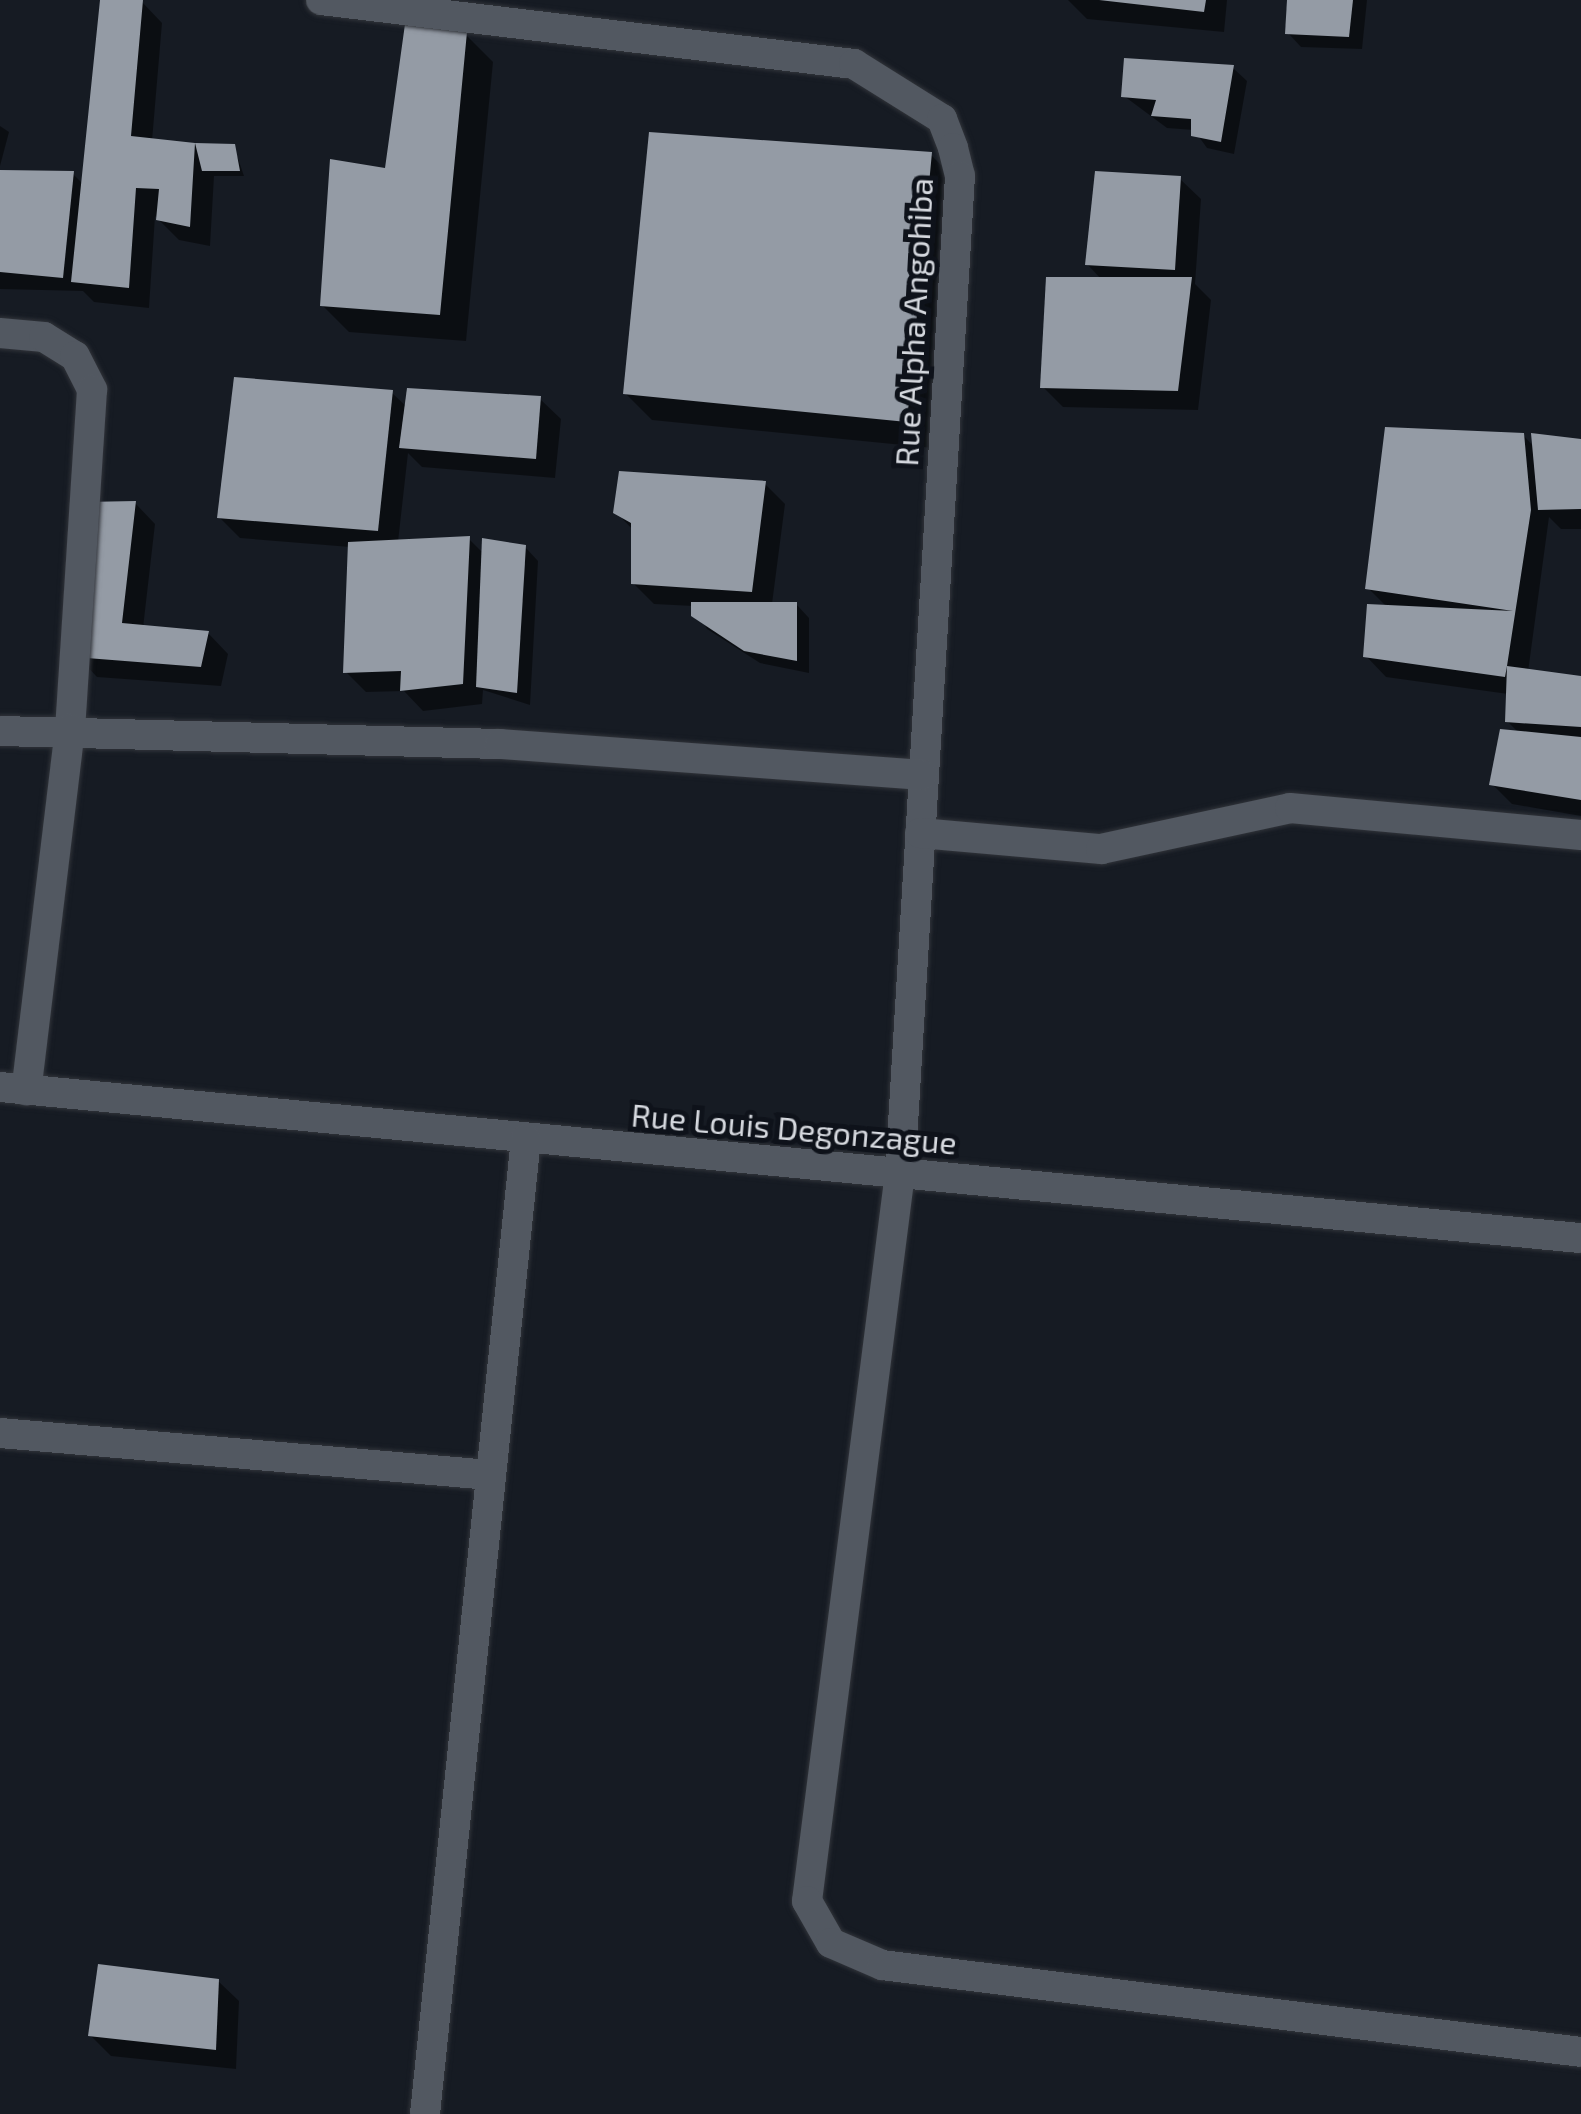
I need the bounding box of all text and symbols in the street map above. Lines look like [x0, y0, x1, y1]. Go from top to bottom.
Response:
street label: Rue Alpha Angohiba [886, 176, 940, 468]
street label: Rue Louis Degonzague [630, 1095, 958, 1161]

